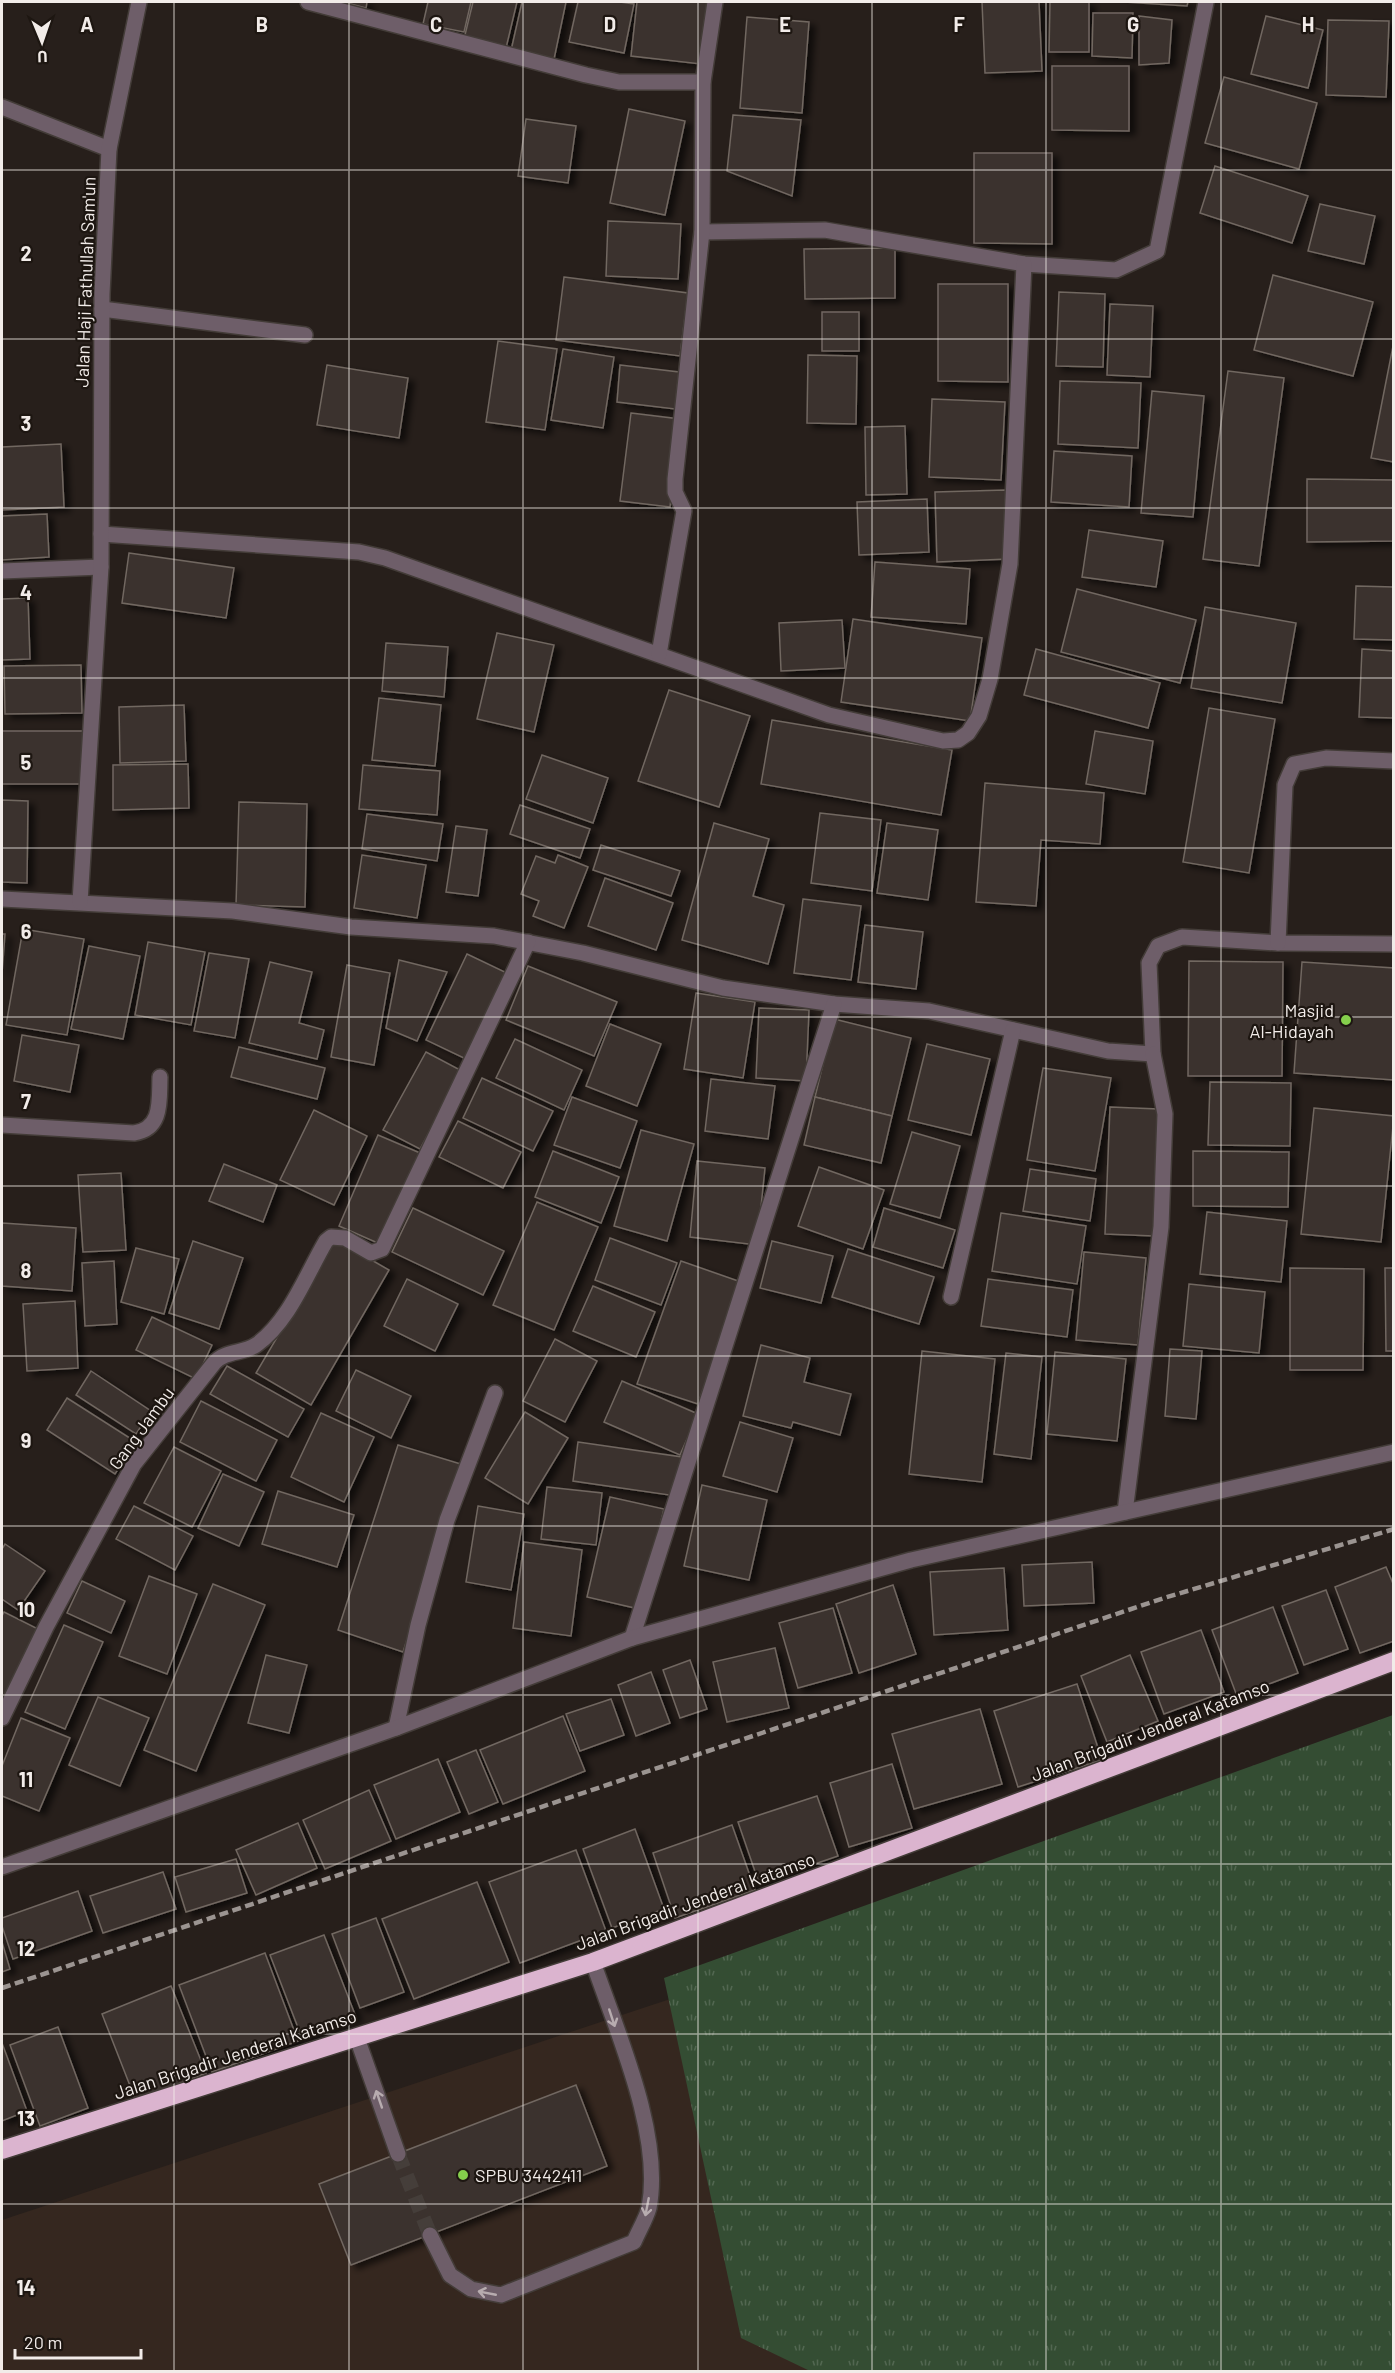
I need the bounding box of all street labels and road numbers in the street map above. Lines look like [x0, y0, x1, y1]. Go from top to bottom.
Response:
street label: Jalan Haji Fathullah Sam'un [70, 176, 100, 388]
street label: Gang Jambu [104, 1382, 178, 1474]
street label: Jalan Brigadir Jenderal Katamso [1028, 1674, 1272, 1786]
street label: Jalan Brigadir Jenderal Katamso [572, 1847, 818, 1955]
street label: Jalan Brigadir Jenderal Katamso [111, 2004, 359, 2104]

